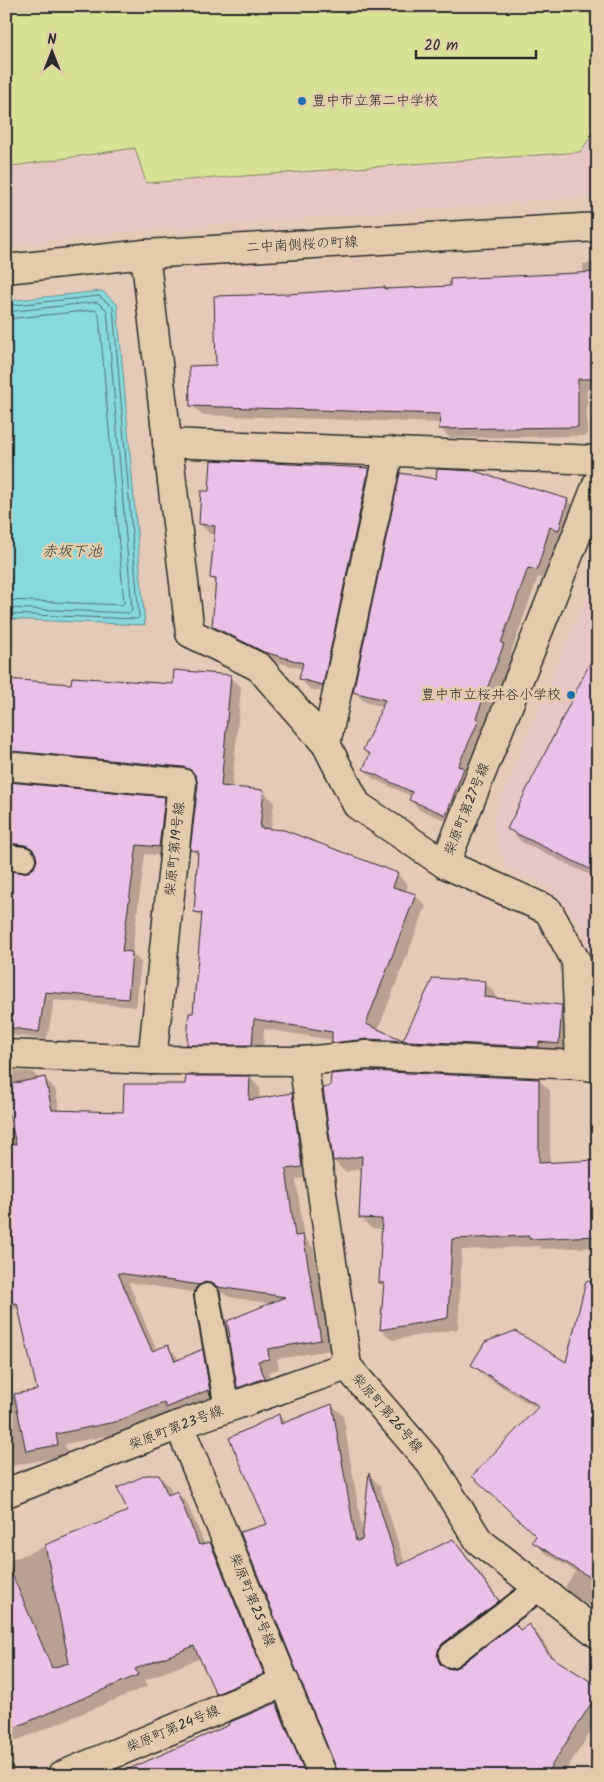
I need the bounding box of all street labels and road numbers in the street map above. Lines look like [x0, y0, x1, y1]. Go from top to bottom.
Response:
street label: 二中南側桜の町線 [246, 231, 358, 259]
street label: 柴原町第27号線 [438, 759, 496, 859]
street label: 柴原町第19号線 [159, 800, 191, 898]
street label: 柴原町第26号線 [346, 1368, 428, 1458]
street label: 柴原町第23号線 [125, 1400, 227, 1456]
street label: 柴原町第25号線 [223, 1550, 281, 1650]
street label: 柴原町第24号線 [123, 1699, 223, 1759]

